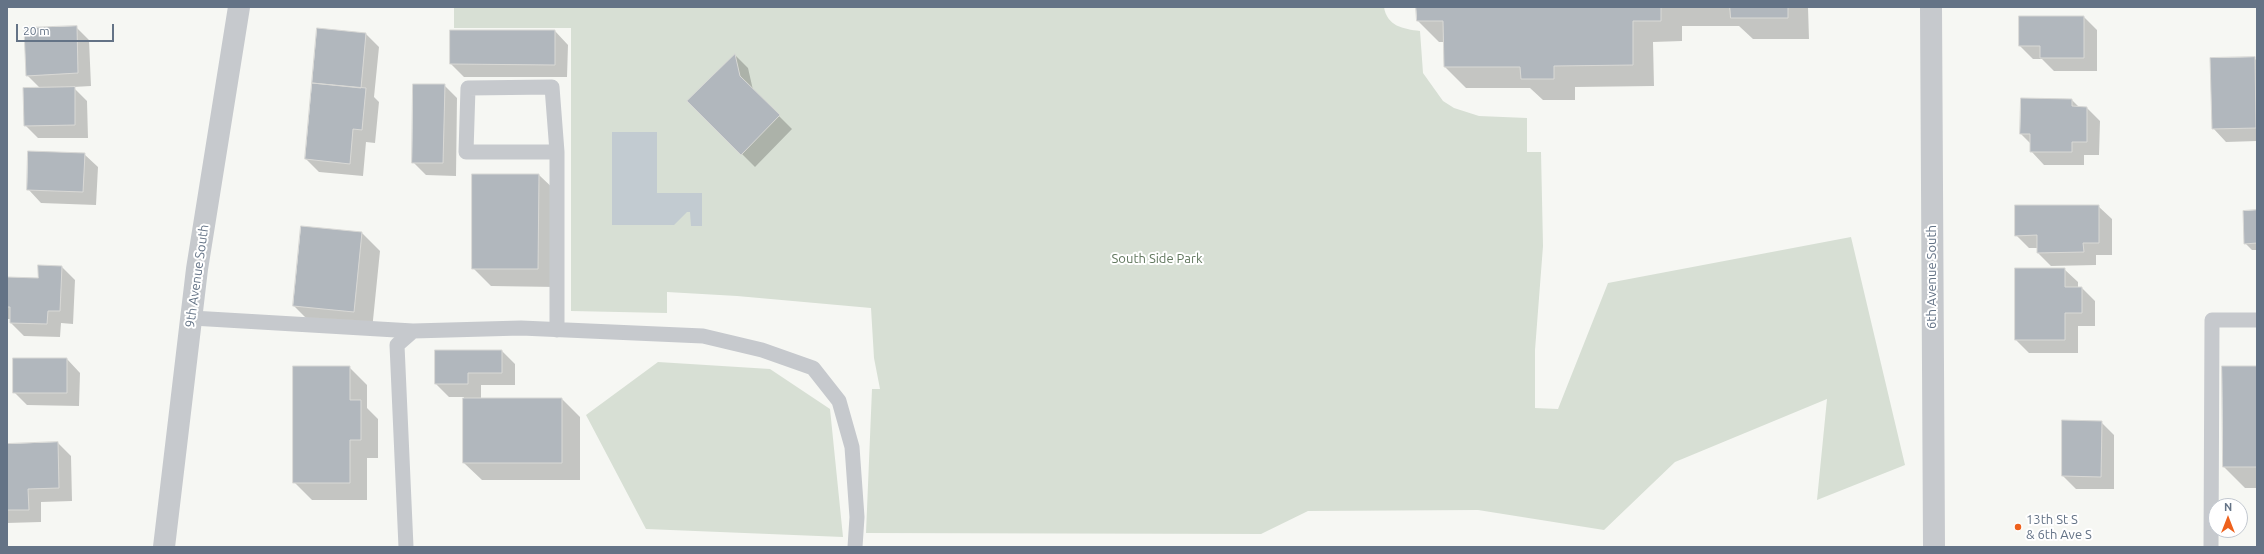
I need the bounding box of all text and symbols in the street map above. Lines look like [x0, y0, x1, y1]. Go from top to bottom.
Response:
scale bar [18, 16, 116, 42]
text: 20 m [23, 24, 50, 37]
street label: 9th Avenue South [182, 223, 212, 329]
street label: 6th Avenue South [1924, 225, 1940, 329]
park label: South Side Park [1112, 251, 1202, 267]
north arrow [2208, 498, 2248, 538]
text: N [2224, 501, 2232, 513]
place label: 13th St S & 6th Ave S [2026, 512, 2092, 543]
marker: 13th St S & 6th Ave S [2013, 522, 2023, 532]

